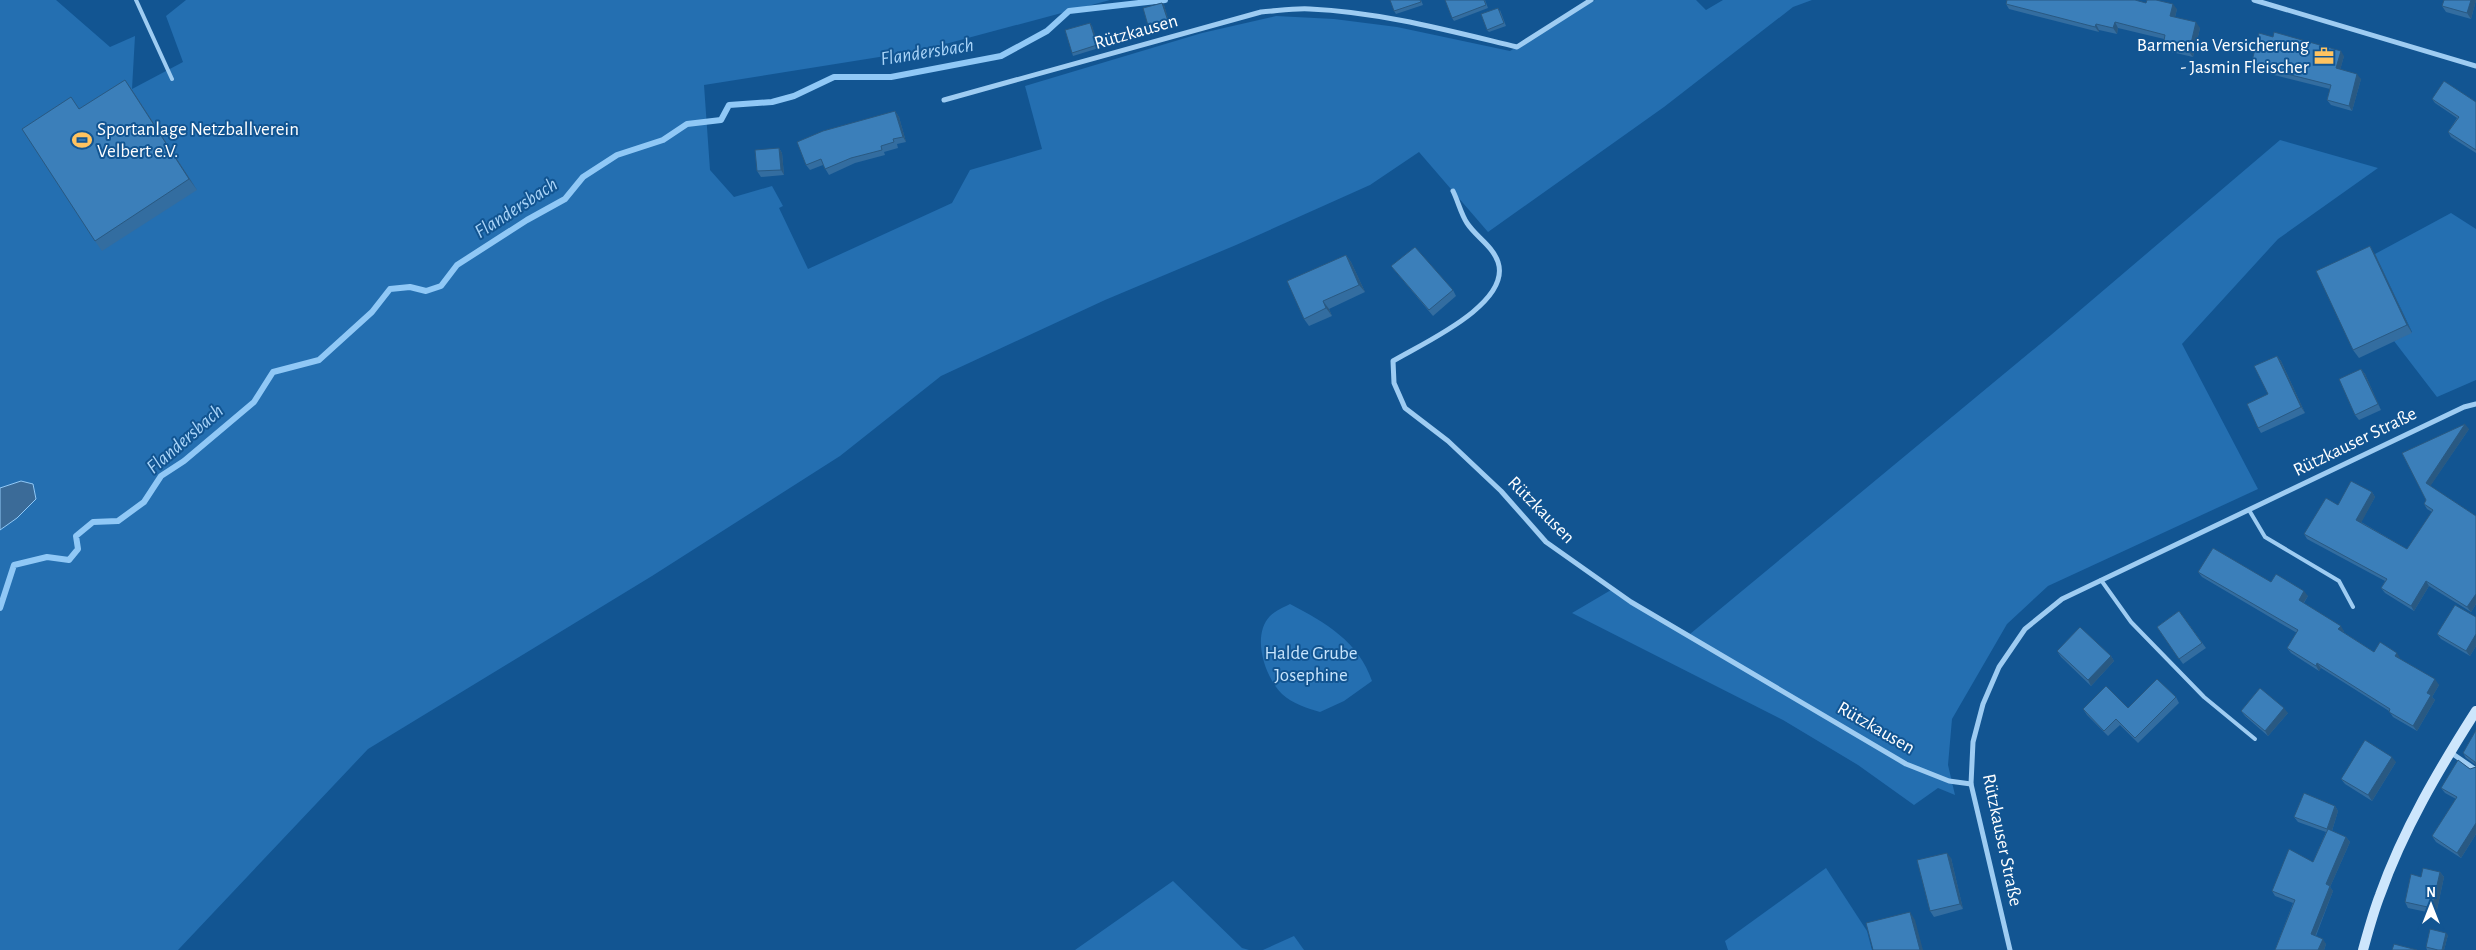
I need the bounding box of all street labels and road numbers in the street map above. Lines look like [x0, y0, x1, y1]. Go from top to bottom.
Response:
street label: Rützkausen [1092, 11, 1180, 53]
street label: Rützkauser Straße [2290, 404, 2420, 480]
street label: Rützkausen [1504, 473, 1578, 547]
street label: Rützkausen [1834, 698, 1918, 758]
street label: Rützkauser Straße [1979, 772, 2025, 908]

